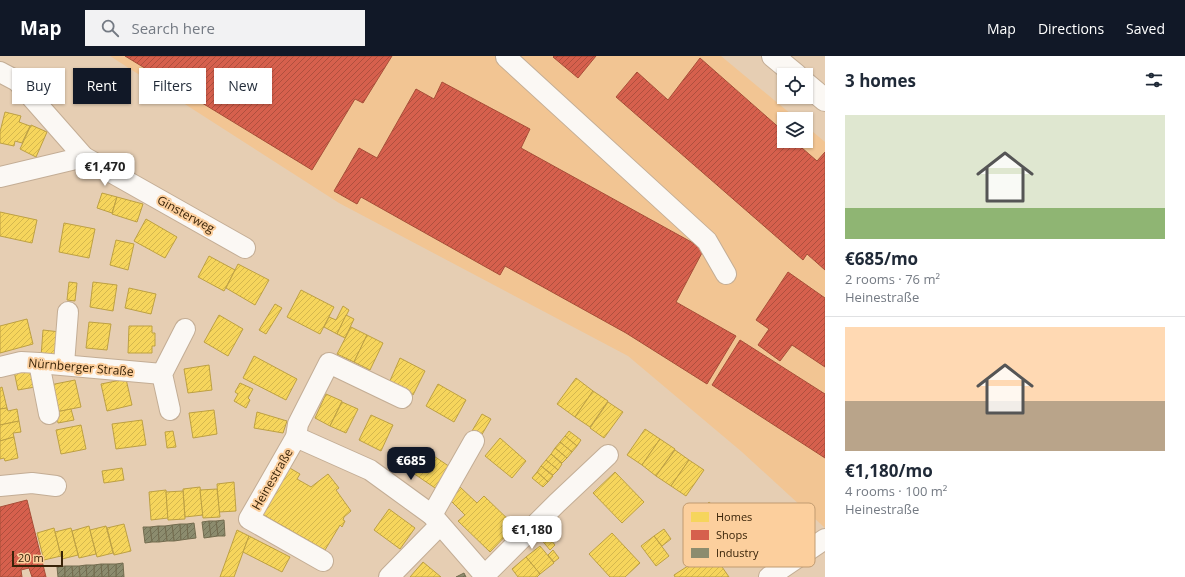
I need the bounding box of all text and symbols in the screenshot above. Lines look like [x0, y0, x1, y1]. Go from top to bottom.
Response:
search box [85, 10, 365, 46]
text: Map [20, 15, 61, 41]
icon: search [99, 17, 121, 39]
text: Search here [131, 18, 215, 38]
text: Map [987, 19, 1016, 38]
text: Directions [1038, 19, 1104, 38]
text: Saved [1126, 19, 1165, 38]
chip: Buy [12, 68, 65, 104]
chip: Rent [73, 68, 131, 104]
chip: Filters [139, 68, 206, 104]
chip: New [214, 68, 272, 104]
map controls [777, 68, 813, 148]
button: locate [777, 68, 813, 104]
text: 3 homes [845, 69, 916, 92]
icon: filters [1143, 69, 1165, 91]
button: layers [777, 112, 813, 148]
icon: home [969, 141, 1041, 213]
pin: €1,470 [72, 153, 138, 187]
text: €1,470 [85, 157, 125, 175]
street label: Ginsterweg [154, 191, 218, 237]
text: €685/mo [845, 247, 918, 270]
text: 2 rooms · 76 m² [845, 270, 940, 288]
text: Heinestraße [845, 288, 919, 306]
icon: home [969, 353, 1041, 425]
street label: Nürnberger Straße [28, 354, 135, 380]
street label: Heinestraße [248, 445, 297, 513]
pin: €685 [387, 447, 435, 481]
text: €685 [396, 451, 426, 469]
text: €1,180/mo [845, 459, 933, 482]
text: 4 rooms · 100 m² [845, 482, 947, 500]
text: Heinestraße [845, 500, 919, 518]
legend [683, 503, 815, 567]
text: Homes [716, 509, 752, 524]
pin: €1,180 [499, 516, 565, 550]
text: €1,180 [512, 520, 552, 538]
text: Shops [716, 527, 747, 542]
text: Industry [716, 545, 759, 560]
scale bar [12, 549, 63, 568]
text: 20 m [18, 550, 44, 565]

